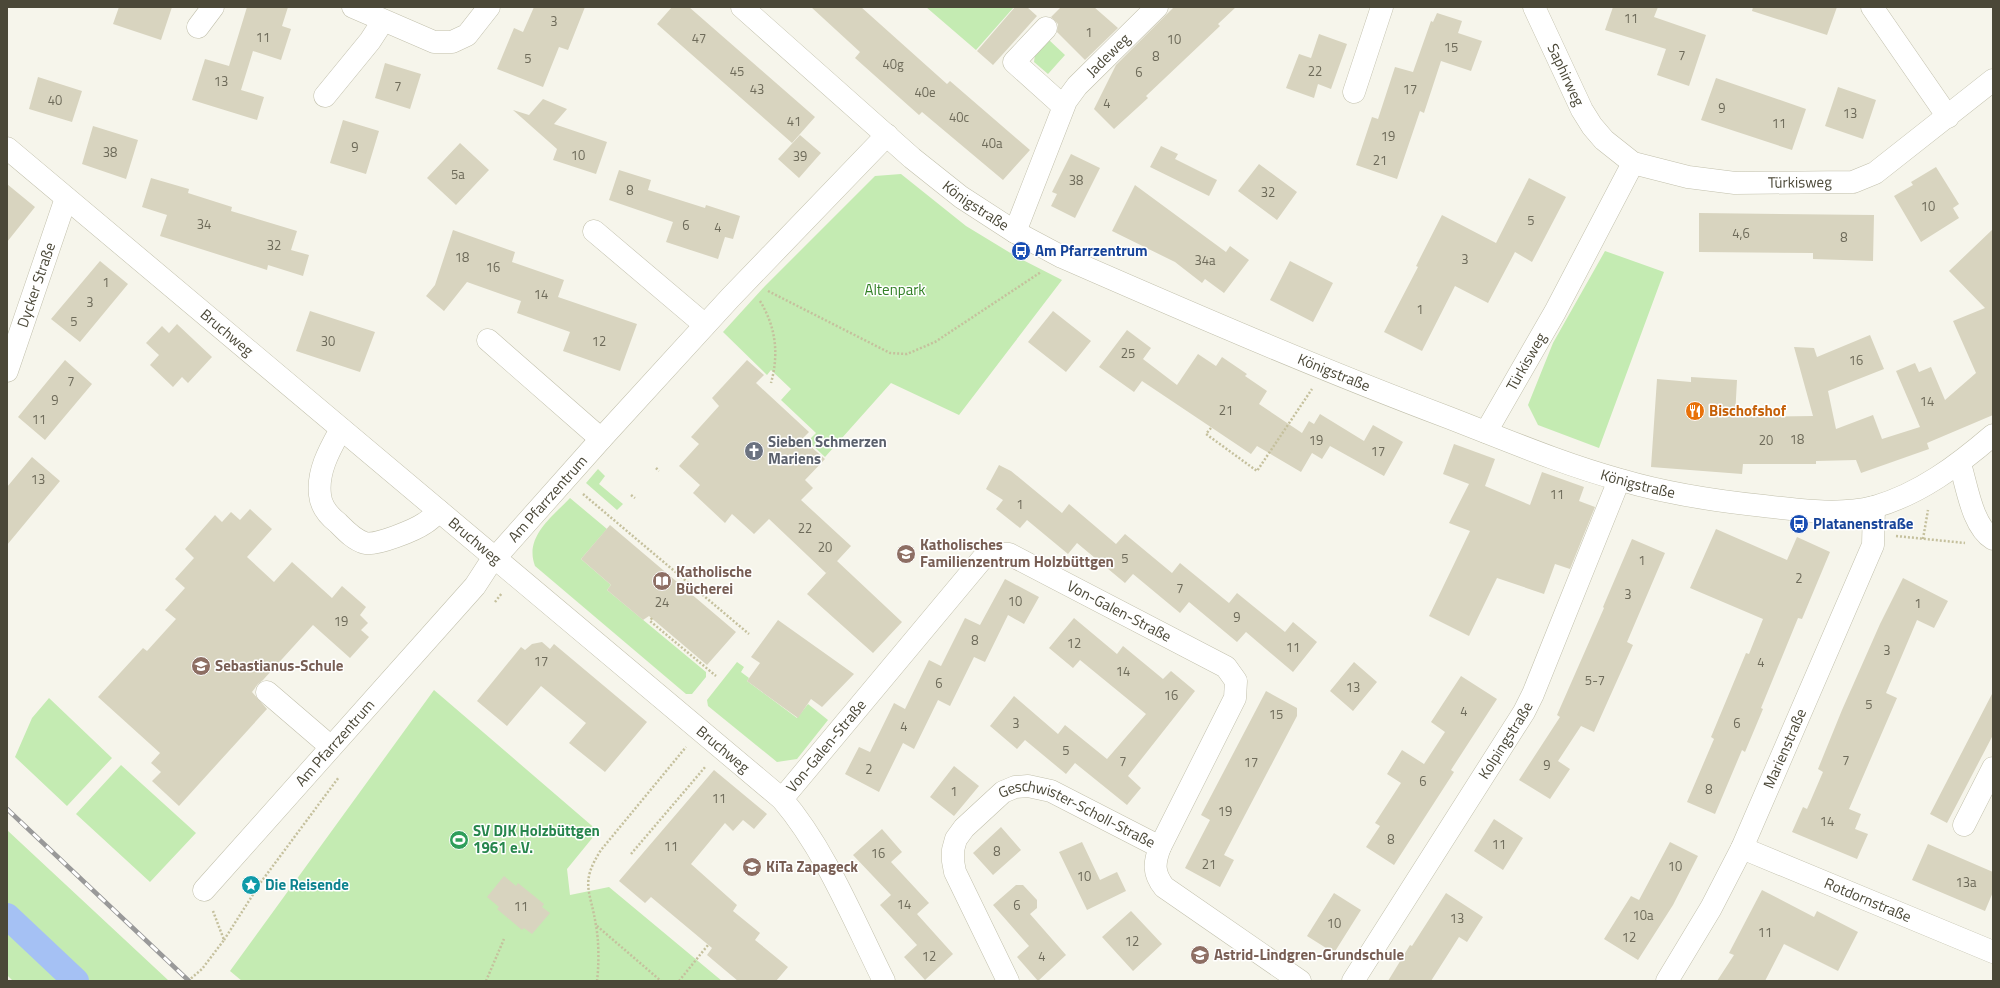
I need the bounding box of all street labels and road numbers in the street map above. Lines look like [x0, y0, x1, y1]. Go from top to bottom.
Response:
street label: Jadeweg [1081, 28, 1135, 82]
street label: Saphirweg [1542, 40, 1591, 110]
street label: Türkisweg [1768, 170, 1832, 194]
street label: Königstraße [938, 174, 1014, 236]
street label: Dycker Straße [11, 239, 61, 330]
street label: Bruchweg [195, 303, 259, 362]
street label: Türkisweg [1500, 328, 1552, 395]
street label: Königstraße [1294, 347, 1374, 397]
street label: Am Pfarrzentrum [502, 450, 593, 547]
street label: Königstraße [1598, 463, 1677, 504]
street label: Bruchweg [443, 511, 507, 570]
street label: Von-Galen-Straße [1063, 574, 1176, 648]
street label: Am Pfarrzentrum [290, 694, 380, 791]
street label: Von-Galen-Straße [780, 694, 871, 797]
street label: Kolpingstraße [1472, 698, 1538, 783]
street label: Marienstraße [1757, 705, 1812, 792]
street label: Bruchweg [692, 720, 755, 778]
street label: Geschwister-Scholl-Straße [994, 774, 1159, 854]
street label: Rotdornstraße [1821, 871, 1915, 928]

